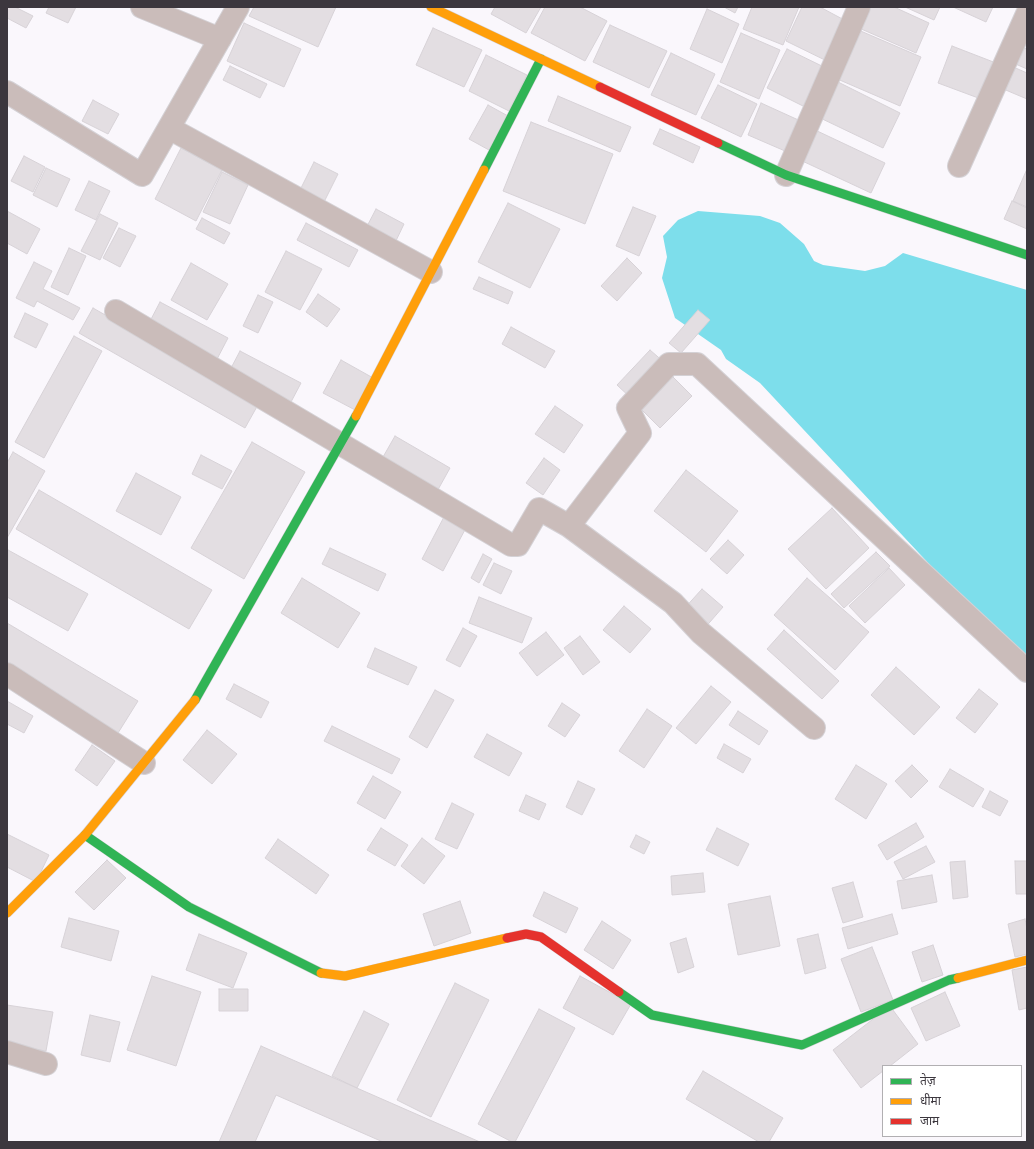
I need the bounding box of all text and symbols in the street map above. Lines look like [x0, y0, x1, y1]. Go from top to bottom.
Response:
legend [882, 1065, 1022, 1137]
text: तेज़ [920, 1073, 936, 1088]
text: धीमा [920, 1093, 941, 1108]
text: जाम [920, 1113, 939, 1128]

